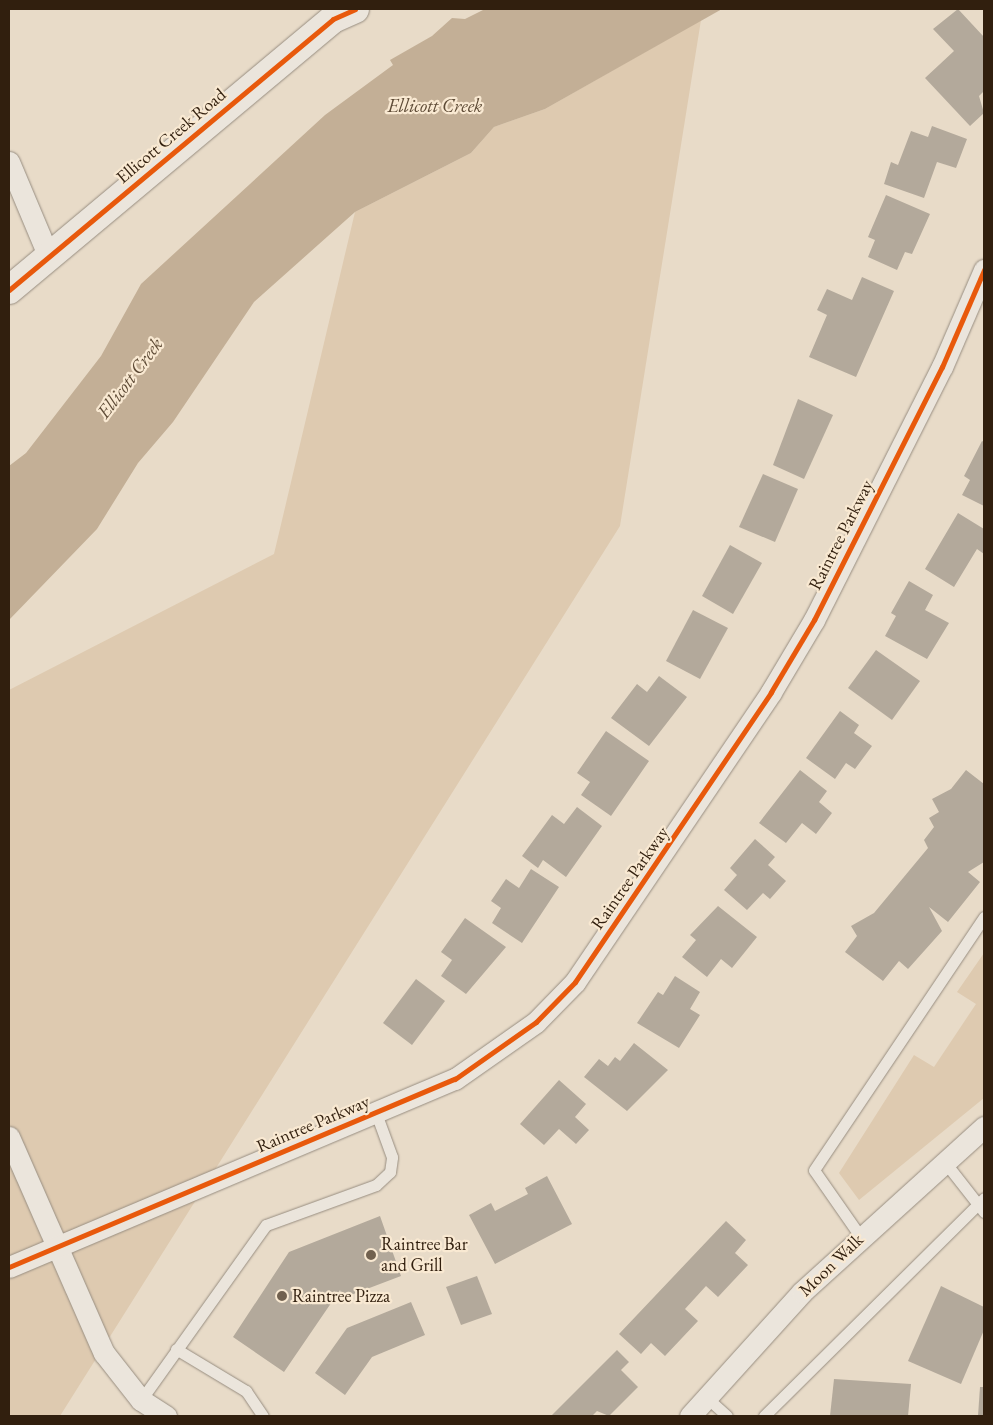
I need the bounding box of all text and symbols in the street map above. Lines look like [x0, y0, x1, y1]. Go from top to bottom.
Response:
street label: Ellicott Creek Road [112, 84, 230, 188]
water label: Ellicott Creek [388, 95, 482, 117]
water label: Ellicott Creek [92, 333, 168, 423]
street label: Raintree Parkway [804, 476, 878, 594]
street label: Raintree Parkway [587, 822, 673, 934]
street label: Raintree Parkway [253, 1090, 373, 1158]
street label: Moon Walk [794, 1229, 868, 1301]
place label: Raintree Bar and Grill [381, 1234, 468, 1276]
marker: Raintree Bar and Grill [365, 1249, 377, 1261]
place label: Raintree Pizza [292, 1285, 390, 1307]
marker: Raintree Pizza [276, 1290, 288, 1302]

